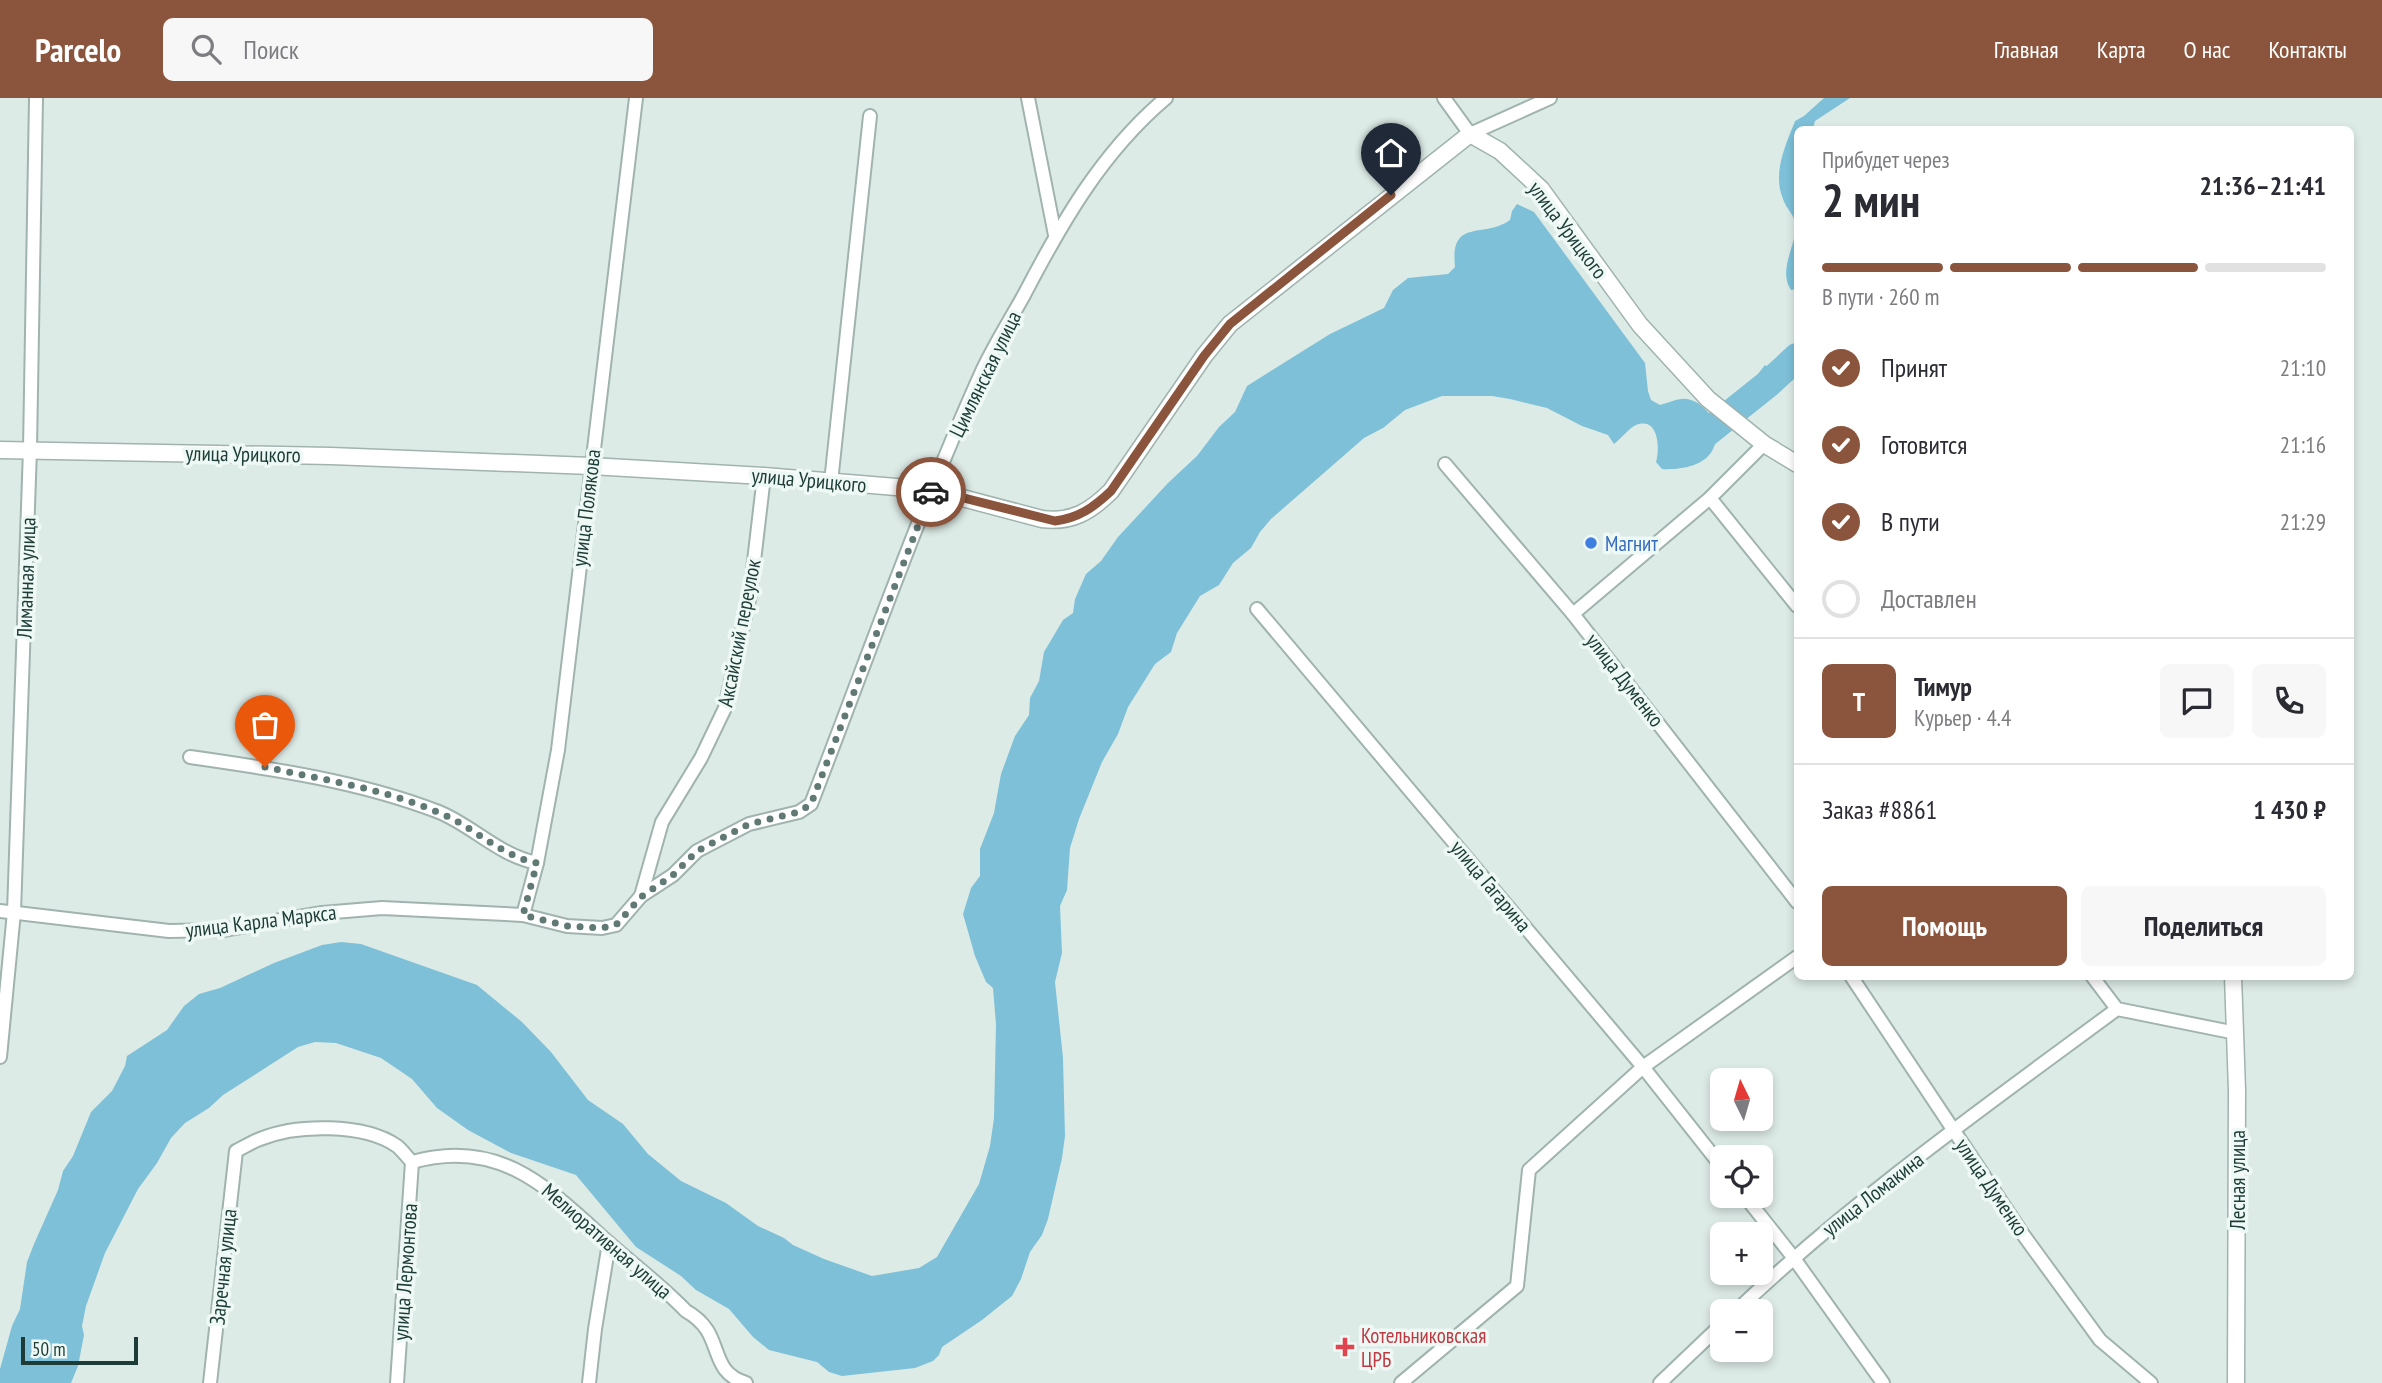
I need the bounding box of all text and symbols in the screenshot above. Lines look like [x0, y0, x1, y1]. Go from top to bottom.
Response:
search box [163, 18, 653, 81]
text: Parcelo [35, 28, 121, 71]
icon: search [187, 30, 225, 68]
text: Поиск [243, 33, 299, 66]
text: Главная [1994, 34, 2059, 65]
text: Карта [2097, 34, 2146, 65]
text: О нас [2184, 34, 2230, 65]
text: Контакты [2268, 34, 2347, 65]
pin [1361, 123, 1421, 195]
icon: home [1372, 134, 1410, 172]
text: Прибудет через [1822, 145, 1950, 174]
text: 21:36–21:41 [2199, 169, 2326, 202]
text: 2 мин [1822, 170, 1920, 230]
street label: улица Урицкого [1523, 176, 1613, 284]
text: В пути · 260 m [1822, 282, 1939, 311]
street label: Цимлянская улица [943, 306, 1027, 442]
icon: check [1822, 349, 1860, 387]
text: Принят [1881, 351, 1947, 384]
text: 21:10 [2280, 353, 2326, 382]
icon: check [1822, 426, 1860, 464]
text: Готовится [1881, 428, 1967, 461]
text: 21:16 [2280, 430, 2326, 459]
street label: улица Урицкого [185, 439, 301, 469]
street label: улица Полякова [565, 448, 607, 568]
courier [896, 457, 966, 527]
street label: улица Урицкого [750, 462, 868, 498]
icon: car [912, 473, 950, 511]
icon: check [1822, 503, 1860, 541]
text: В пути [1881, 505, 1940, 538]
text: 21:29 [2280, 507, 2326, 536]
street label: Лиманная улица [10, 517, 42, 640]
place label: Магнит [1605, 530, 1658, 557]
marker: Магнит [1583, 535, 1599, 551]
street label: Аксайский переулок [711, 557, 767, 709]
text: Доставлен [1881, 582, 1977, 615]
street label: улица Думенко [1580, 628, 1670, 732]
button: chat [2160, 664, 2234, 738]
button: phone [2252, 664, 2326, 738]
text: Тимур [1914, 670, 1972, 703]
text: Т [1853, 685, 1865, 718]
pin [235, 695, 295, 767]
text: Курьер · 4.4 [1914, 703, 2011, 732]
icon: bag [246, 706, 284, 744]
text: Заказ #8861 [1822, 793, 1937, 826]
text: 1 430 ₽ [2253, 793, 2326, 826]
street label: улица Гагарина [1445, 834, 1537, 938]
button: Помощь [1822, 886, 2067, 966]
button: Поделиться [2081, 886, 2326, 966]
street label: улица Карла Маркса [184, 898, 338, 944]
north arrow [1710, 1068, 1773, 1130]
map controls [1710, 1068, 1773, 1362]
street label: Лесная улица [2224, 1130, 2251, 1231]
street label: улица Думенко [1950, 1133, 2034, 1241]
button: locate [1710, 1145, 1773, 1208]
street label: улица Ломакина [1817, 1146, 1929, 1242]
street label: Мелиоративная улица [536, 1177, 678, 1305]
street label: улица Лермонтова [387, 1203, 423, 1341]
street label: Заречная улица [203, 1208, 243, 1326]
button: + [1710, 1222, 1773, 1285]
button: − [1710, 1299, 1773, 1362]
place label: Котельниковская ЦРБ [1361, 1322, 1486, 1373]
scale bar [21, 1334, 138, 1366]
text: 50 m [32, 1337, 66, 1361]
marker: Котельниковская ЦРБ [1335, 1337, 1355, 1357]

